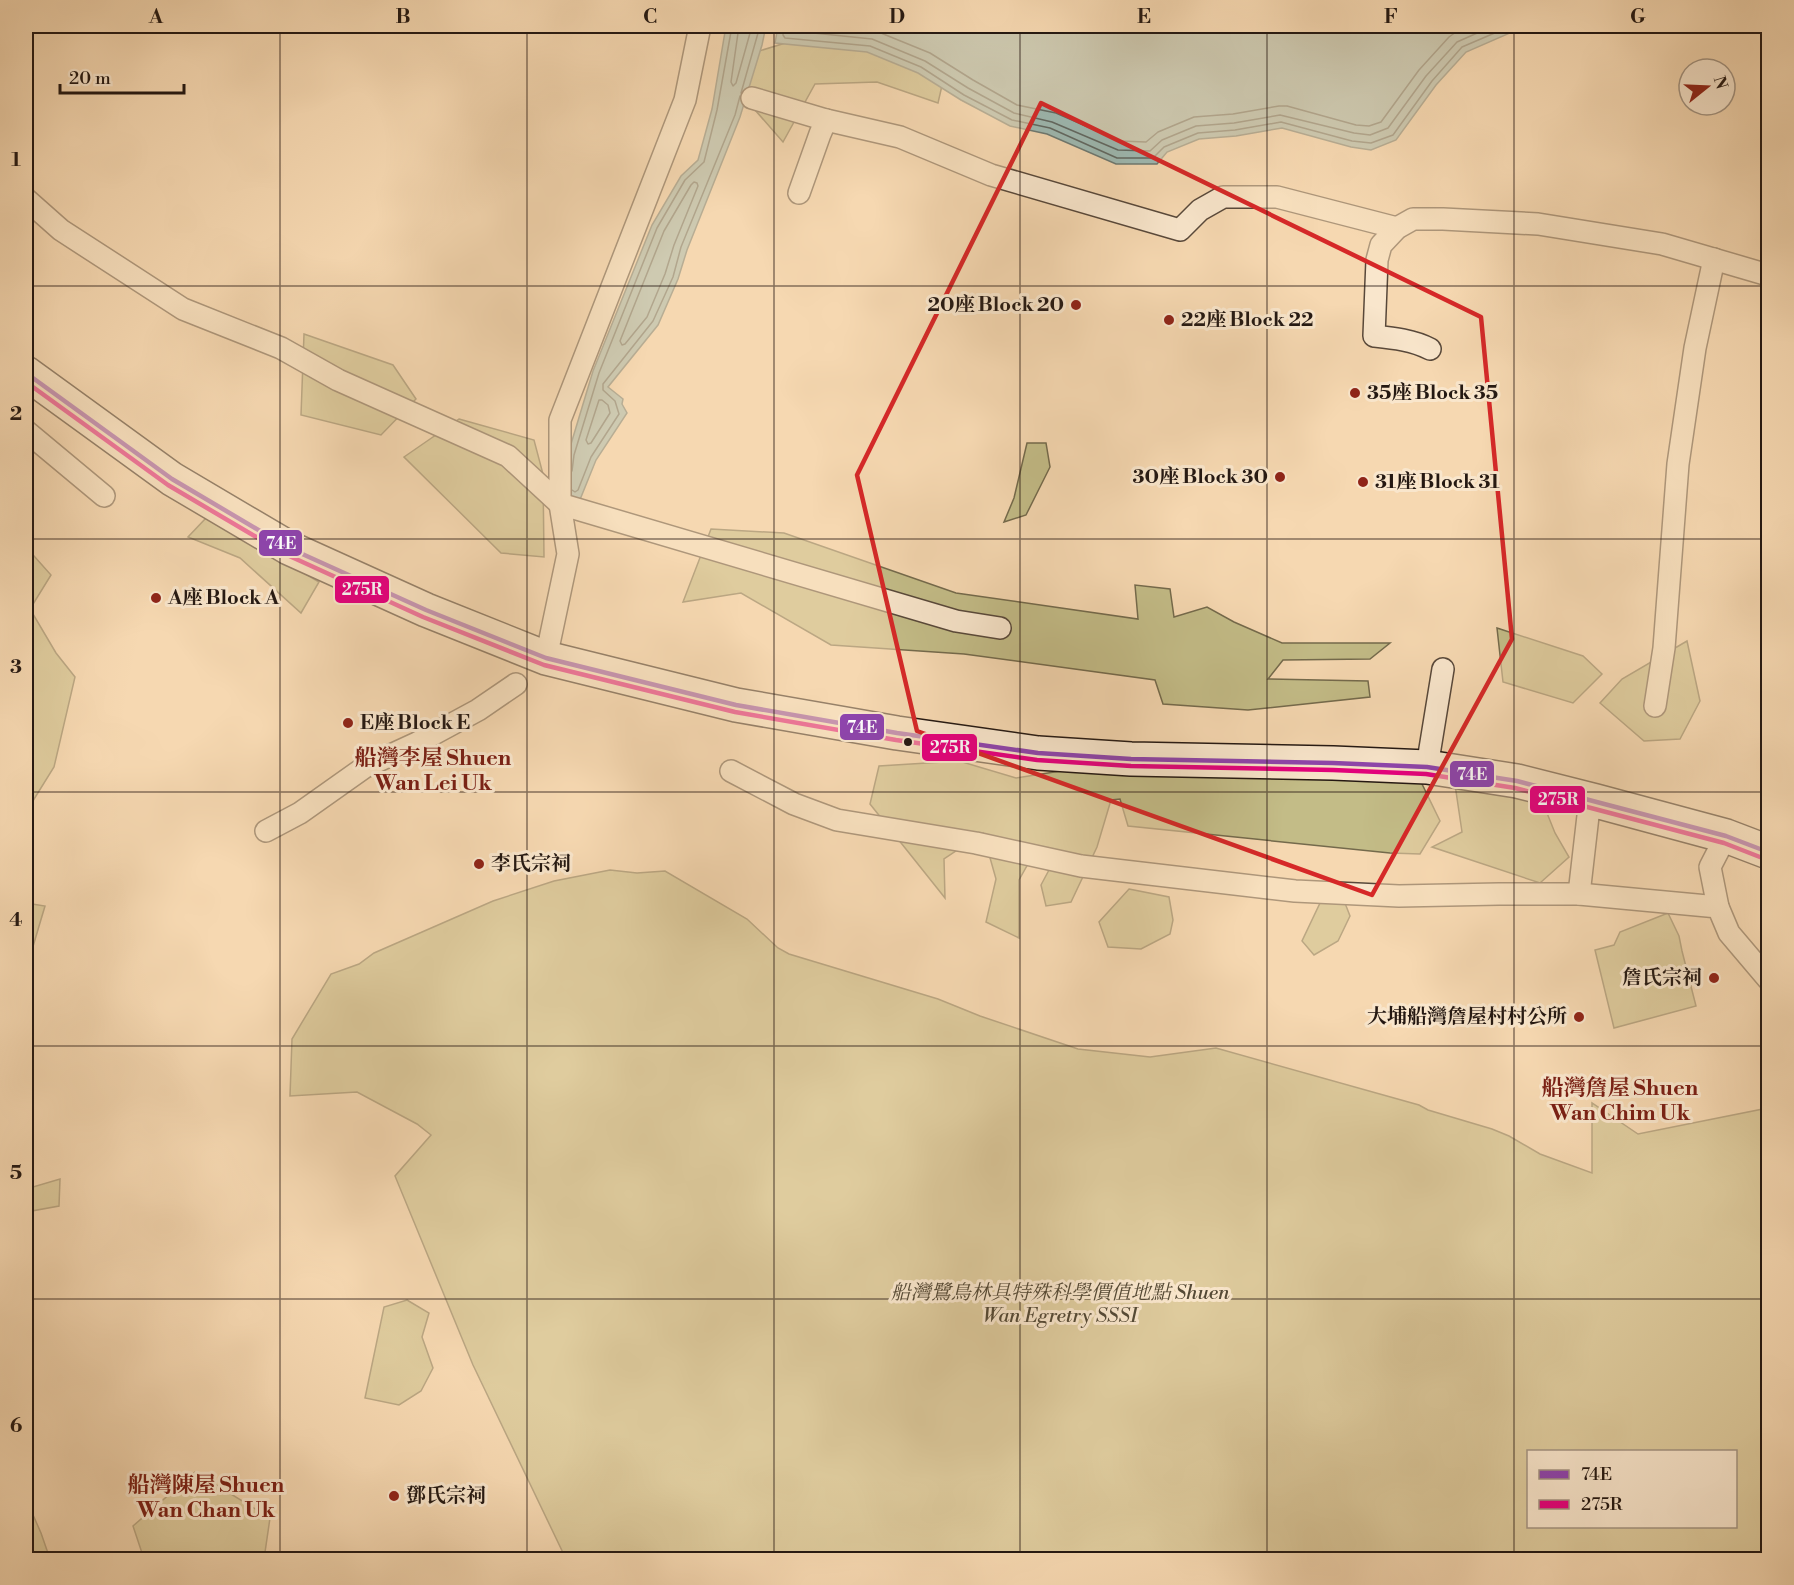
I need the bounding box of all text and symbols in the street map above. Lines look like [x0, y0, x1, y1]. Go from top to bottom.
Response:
text: A [148, 5, 164, 30]
text: B [395, 5, 411, 30]
text: C [643, 5, 657, 30]
text: D [889, 5, 905, 30]
text: E [1137, 5, 1151, 30]
text: F [1384, 5, 1398, 30]
text: G [1630, 5, 1646, 30]
scale bar [60, 57, 184, 95]
north arrow [1677, 57, 1737, 117]
text: 20 m [69, 67, 111, 90]
text: N [1709, 74, 1732, 92]
text: 1 [11, 148, 21, 173]
place label: 20座 Block 20 [928, 293, 1064, 318]
marker: 20座 Block 20 [1069, 298, 1083, 312]
place label: 22座 Block 22 [1181, 308, 1313, 333]
marker: 22座 Block 22 [1162, 313, 1176, 327]
place label: 35座 Block 35 [1367, 381, 1498, 406]
marker: 35座 Block 35 [1348, 386, 1362, 400]
text: 2 [10, 402, 22, 427]
place label: 30座 Block 30 [1132, 465, 1268, 490]
marker: 30座 Block 30 [1273, 470, 1287, 484]
place label: 31座 Block 31 [1375, 470, 1500, 495]
marker: 31座 Block 31 [1356, 475, 1370, 489]
line badge: 74E [258, 529, 303, 557]
text: 74E [266, 534, 296, 554]
line badge: 275R [334, 575, 390, 604]
text: 275R [342, 580, 383, 600]
place label: A座 Block A [167, 586, 280, 611]
marker: A座 Block A [149, 591, 163, 605]
text: 3 [10, 655, 22, 680]
place label: E座 Block E [360, 711, 470, 736]
line badge: 74E [839, 713, 885, 741]
marker: E座 Block E [341, 716, 355, 730]
text: 74E [847, 718, 877, 738]
line badge: 275R [921, 733, 978, 762]
unlabelled marker [902, 736, 914, 748]
text: 275R [930, 738, 971, 758]
district label: 船灣李屋 Shuen Wan Lei Uk [355, 745, 512, 797]
line badge: 74E [1449, 760, 1495, 788]
text: 74E [1457, 765, 1487, 785]
line badge: 275R [1529, 785, 1586, 814]
text: 275R [1538, 790, 1579, 810]
place label: 李氏宗祠 [491, 852, 571, 877]
marker: 李氏宗祠 [472, 857, 486, 871]
text: 4 [9, 908, 23, 933]
place label: 詹氏宗祠 [1622, 966, 1702, 991]
marker: 詹氏宗祠 [1707, 971, 1721, 985]
place label: 大埔船灣詹屋村村公所 [1367, 1005, 1567, 1030]
marker: 大埔船灣詹屋村村公所 [1572, 1010, 1586, 1024]
district label: 船灣詹屋 Shuen Wan Chim Uk [1542, 1075, 1699, 1127]
text: 5 [10, 1161, 22, 1186]
park label: 船灣鷺鳥林具特殊科學價值地點 Shuen Wan Egretry SSSI [891, 1281, 1230, 1329]
text: 6 [10, 1414, 23, 1439]
legend [1527, 1450, 1737, 1528]
text: 74E [1581, 1463, 1612, 1486]
district label: 船灣陳屋 Shuen Wan Chan Uk [128, 1472, 285, 1524]
place label: 鄧氏宗祠 [406, 1484, 486, 1509]
marker: 鄧氏宗祠 [387, 1489, 401, 1503]
text: 275R [1581, 1493, 1623, 1516]

